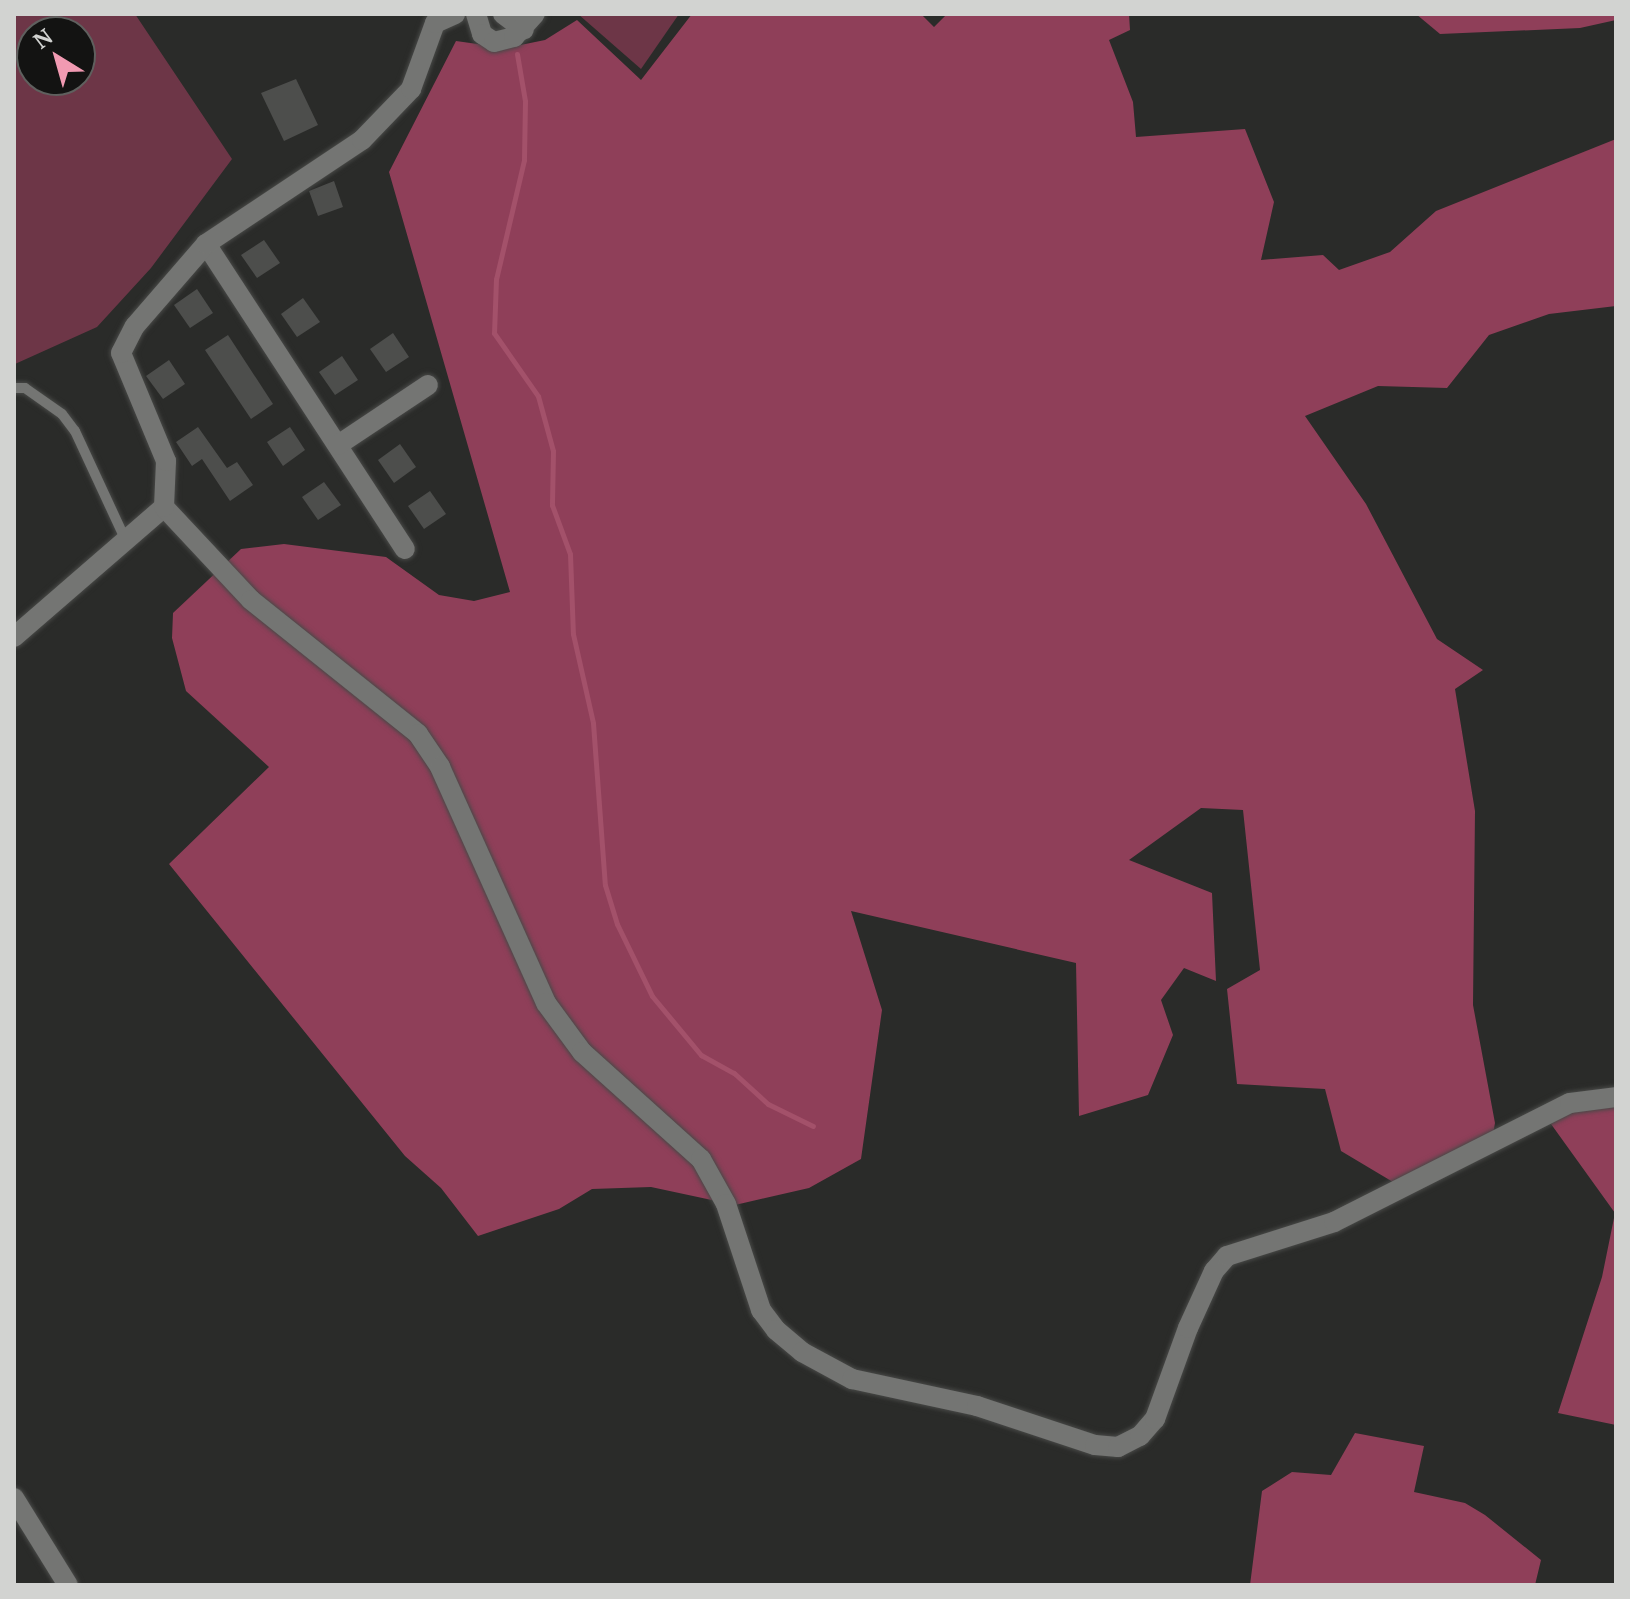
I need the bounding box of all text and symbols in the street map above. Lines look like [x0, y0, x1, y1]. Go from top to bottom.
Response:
north arrow [16, 16, 96, 96]
text: N [27, 21, 58, 55]

